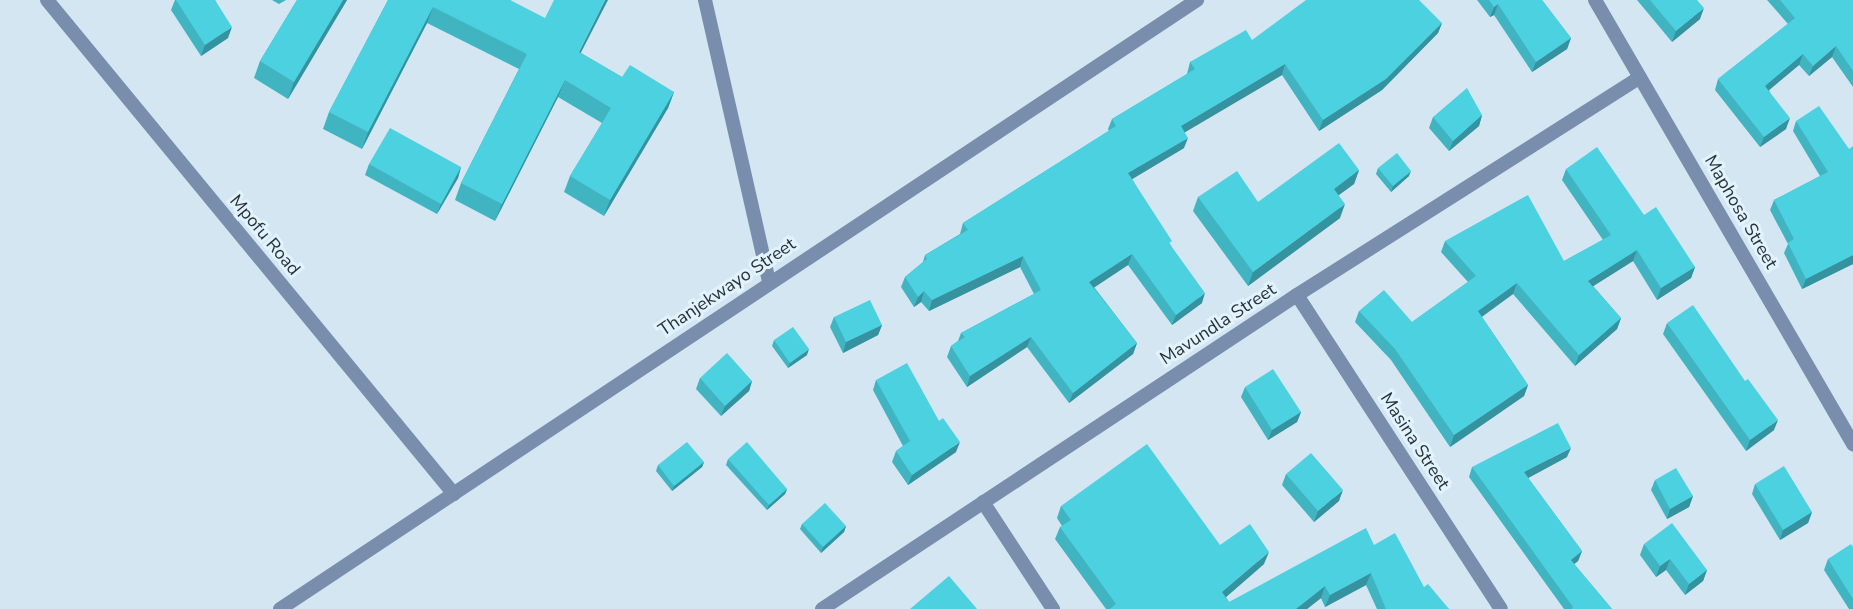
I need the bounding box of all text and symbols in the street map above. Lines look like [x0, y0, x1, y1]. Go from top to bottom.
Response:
street label: Maphosa Street [1700, 151, 1782, 273]
street label: Mpofu Road [225, 190, 305, 280]
street label: Thanjekwayo Street [654, 233, 800, 341]
street label: Mavundla Street [1156, 279, 1280, 369]
street label: Masina Street [1376, 388, 1454, 494]

